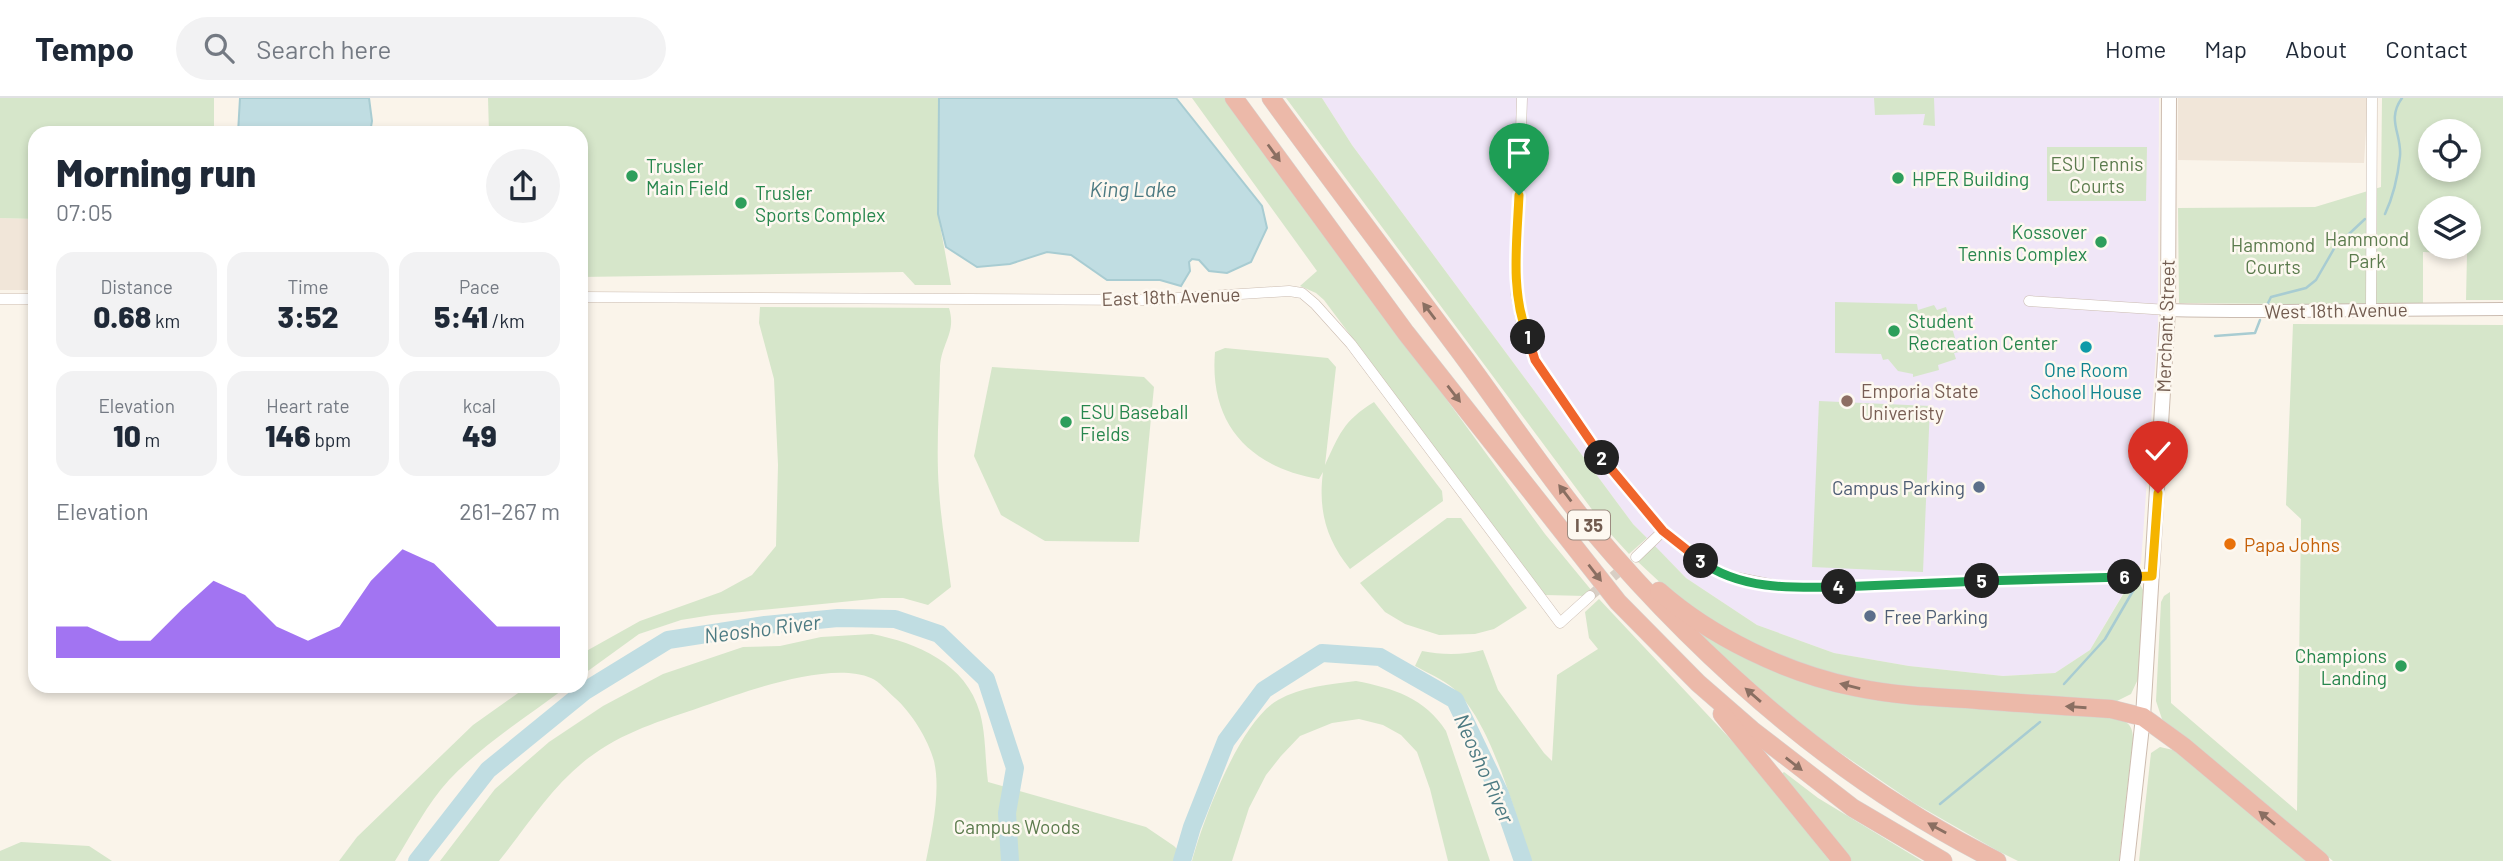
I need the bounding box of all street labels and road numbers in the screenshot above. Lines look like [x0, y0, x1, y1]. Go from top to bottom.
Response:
street label: Merchant Street [2151, 259, 2179, 393]
street label: East 18th Avenue [1101, 282, 1241, 310]
street label: West 18th Avenue [2264, 297, 2408, 323]
road number: I 35 [1568, 510, 1610, 540]

